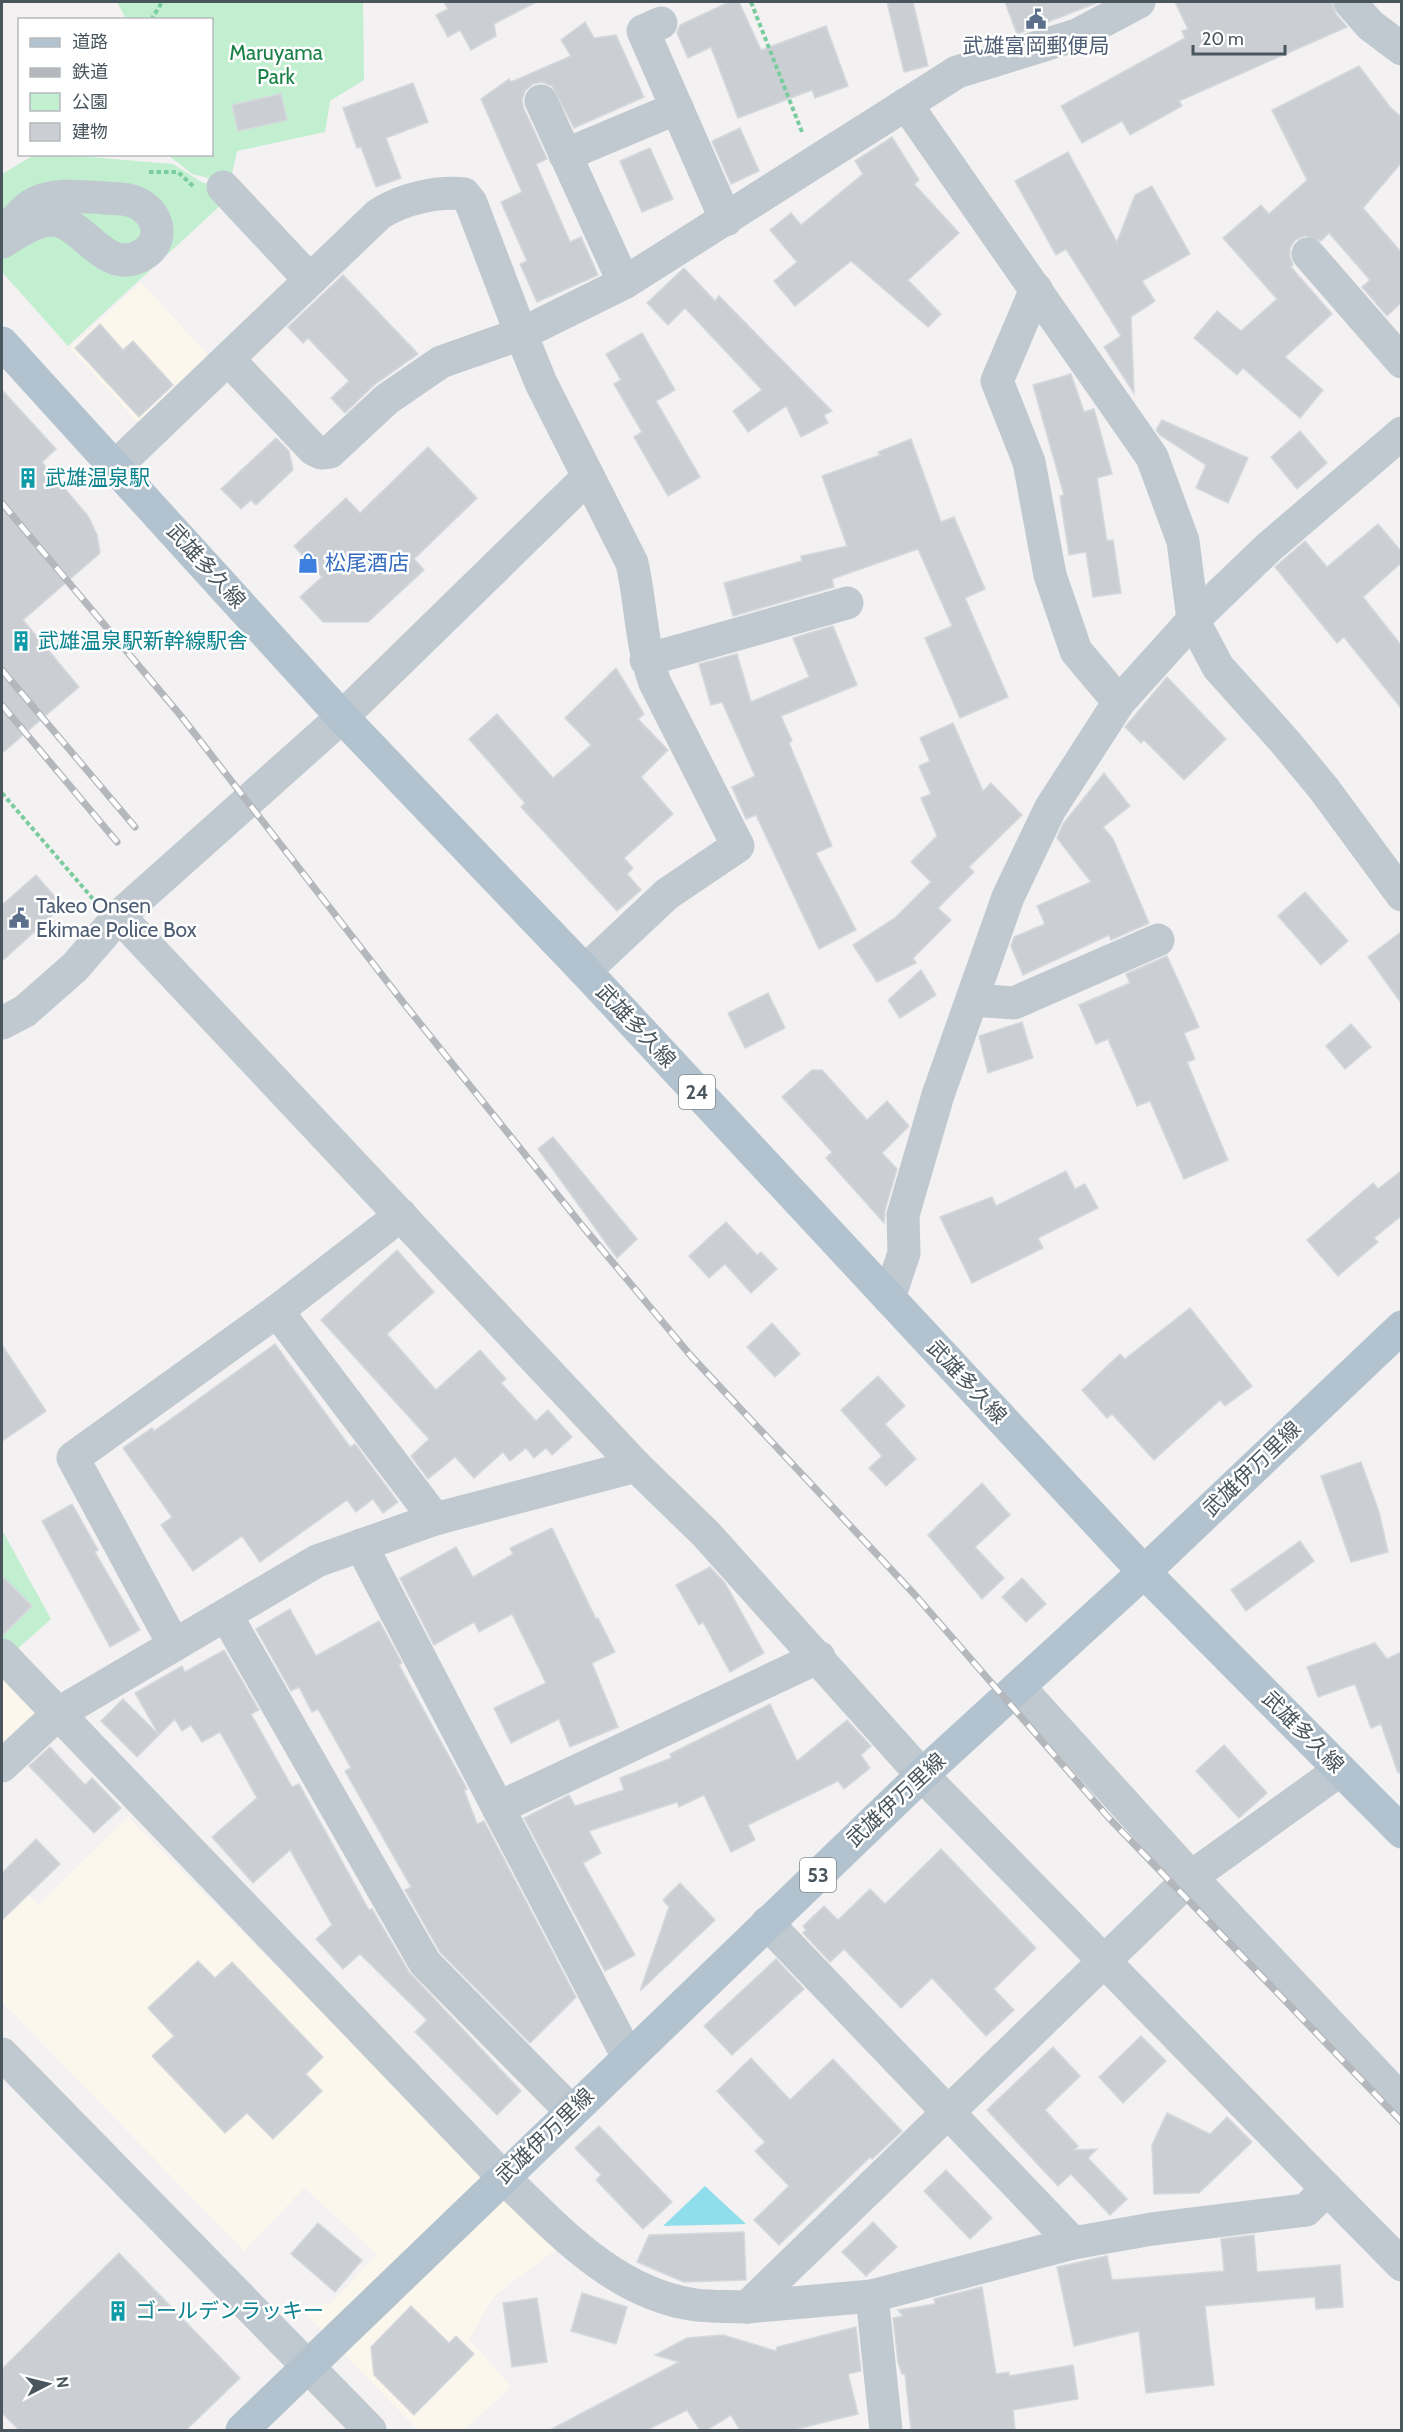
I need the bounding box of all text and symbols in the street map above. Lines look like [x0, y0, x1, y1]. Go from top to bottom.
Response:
public building icon: 武雄富岡郵便局 [1024, 7, 1048, 31]
legend [18, 18, 213, 156]
scale bar [1193, 18, 1284, 56]
text: 20 m [1202, 28, 1244, 50]
text: 道路 [72, 31, 108, 53]
place label: 武雄富岡郵便局 [963, 33, 1110, 58]
park label: Maruyama Park [229, 40, 323, 89]
text: 鉄道 [72, 61, 108, 83]
text: 公園 [72, 91, 108, 113]
text: 建物 [72, 121, 108, 143]
place label: 武雄温泉駅 [45, 465, 150, 490]
building icon: 武雄温泉駅 [16, 466, 40, 490]
street label: 武雄多久線 [162, 518, 251, 613]
place label: 松尾酒店 [325, 550, 409, 575]
shop icon: 松尾酒店 [296, 551, 320, 575]
place label: 武雄温泉駅新幹線駅舎 [38, 628, 248, 653]
building icon: 武雄温泉駅新幹線駅舎 [9, 629, 33, 653]
place label: Takeo Onsen Ekimae Police Box [36, 893, 197, 942]
public building icon: Takeo Onsen Ekimae Police Box [7, 906, 31, 930]
street label: 武雄多久線 [591, 979, 681, 1073]
road number: 24 [679, 1075, 715, 1109]
street label: 武雄多久線 [922, 1335, 1012, 1429]
street label: 武雄伊万里線 [1198, 1416, 1306, 1521]
street label: 武雄多久線 [1257, 1686, 1349, 1778]
street label: 武雄伊万里線 [841, 1748, 950, 1852]
road number: 53 [800, 1858, 836, 1892]
street label: 武雄伊万里線 [491, 2083, 599, 2188]
place label: ゴールデンラッキー [135, 2298, 324, 2323]
building icon: ゴールデンラッキー [106, 2299, 130, 2323]
north arrow [18, 2354, 78, 2414]
text: N [52, 2375, 73, 2389]

